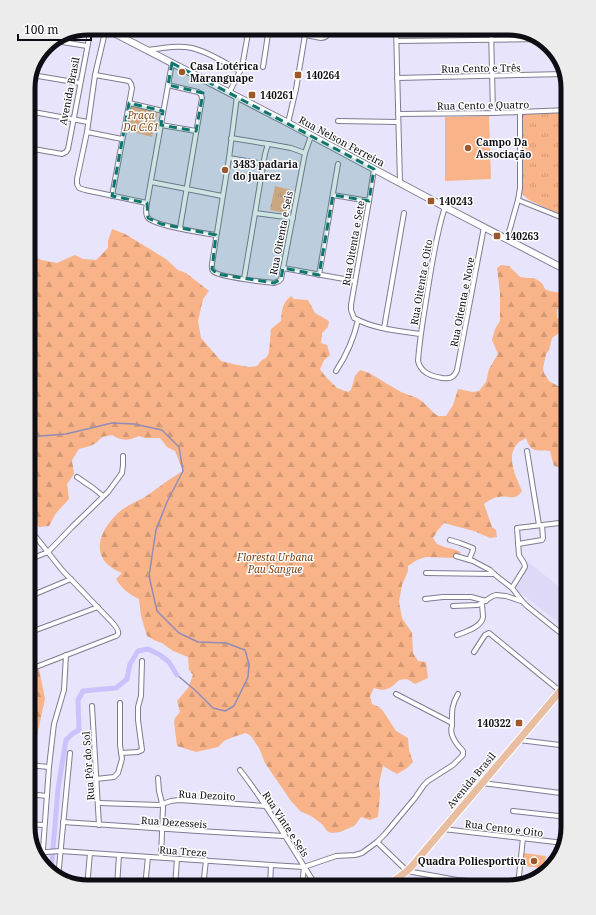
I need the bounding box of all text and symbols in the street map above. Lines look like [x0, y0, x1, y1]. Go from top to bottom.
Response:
scale bar [18, 16, 91, 42]
text: 100 m [24, 21, 59, 38]
street label: Avenida Brasil [56, 56, 82, 126]
place label: Casa Lotérica Maranguape [190, 59, 259, 85]
street label: Rua Cento e Três [441, 60, 521, 76]
marker: Casa Lotérica Maranguape [177, 67, 187, 77]
place label: 140264 [306, 68, 340, 82]
marker: 140264 [293, 70, 303, 80]
place label: 140261 [260, 88, 294, 102]
marker: 140261 [247, 90, 257, 100]
street label: Rua Cento e Quatro [437, 97, 530, 113]
park label: Praça Da C.61 [122, 108, 159, 134]
street label: Rua Nelson Ferreira [297, 112, 388, 170]
place label: Campo Da Associação [476, 135, 532, 161]
marker: Campo Da Associação [463, 143, 473, 153]
place label: 3483 padaria do juarez [233, 157, 298, 183]
marker: 3483 padaria do juarez [220, 165, 230, 175]
street label: Rua Oitenta e Seis [266, 189, 296, 276]
place label: 140243 [439, 194, 473, 208]
marker: 140243 [426, 196, 436, 206]
street label: Rua Oitenta e Sete [339, 199, 367, 287]
place label: 140263 [505, 229, 539, 243]
marker: 140263 [492, 231, 502, 241]
street label: Rua Oitenta e Oito [407, 238, 435, 326]
street label: Rua Oitenta e Nove [446, 256, 478, 348]
park label: Floresta Urbana Pau Sangue [236, 550, 313, 576]
place label: 140322 [477, 716, 511, 730]
marker: 140322 [514, 718, 524, 728]
street label: Rua Pôr do Sol [79, 731, 97, 801]
street label: Avenida Brasil [443, 749, 499, 811]
street label: Rua Dezoito [178, 787, 236, 803]
street label: Rua Vinte e Seis [260, 789, 313, 860]
street label: Rua Dezesseis [140, 813, 208, 831]
street label: Rua Cento e Oito [464, 816, 544, 840]
street label: Rua Treze [159, 842, 207, 860]
place label: Quadra Poliesportiva [418, 854, 526, 868]
marker: Quadra Poliesportiva [529, 856, 539, 866]

